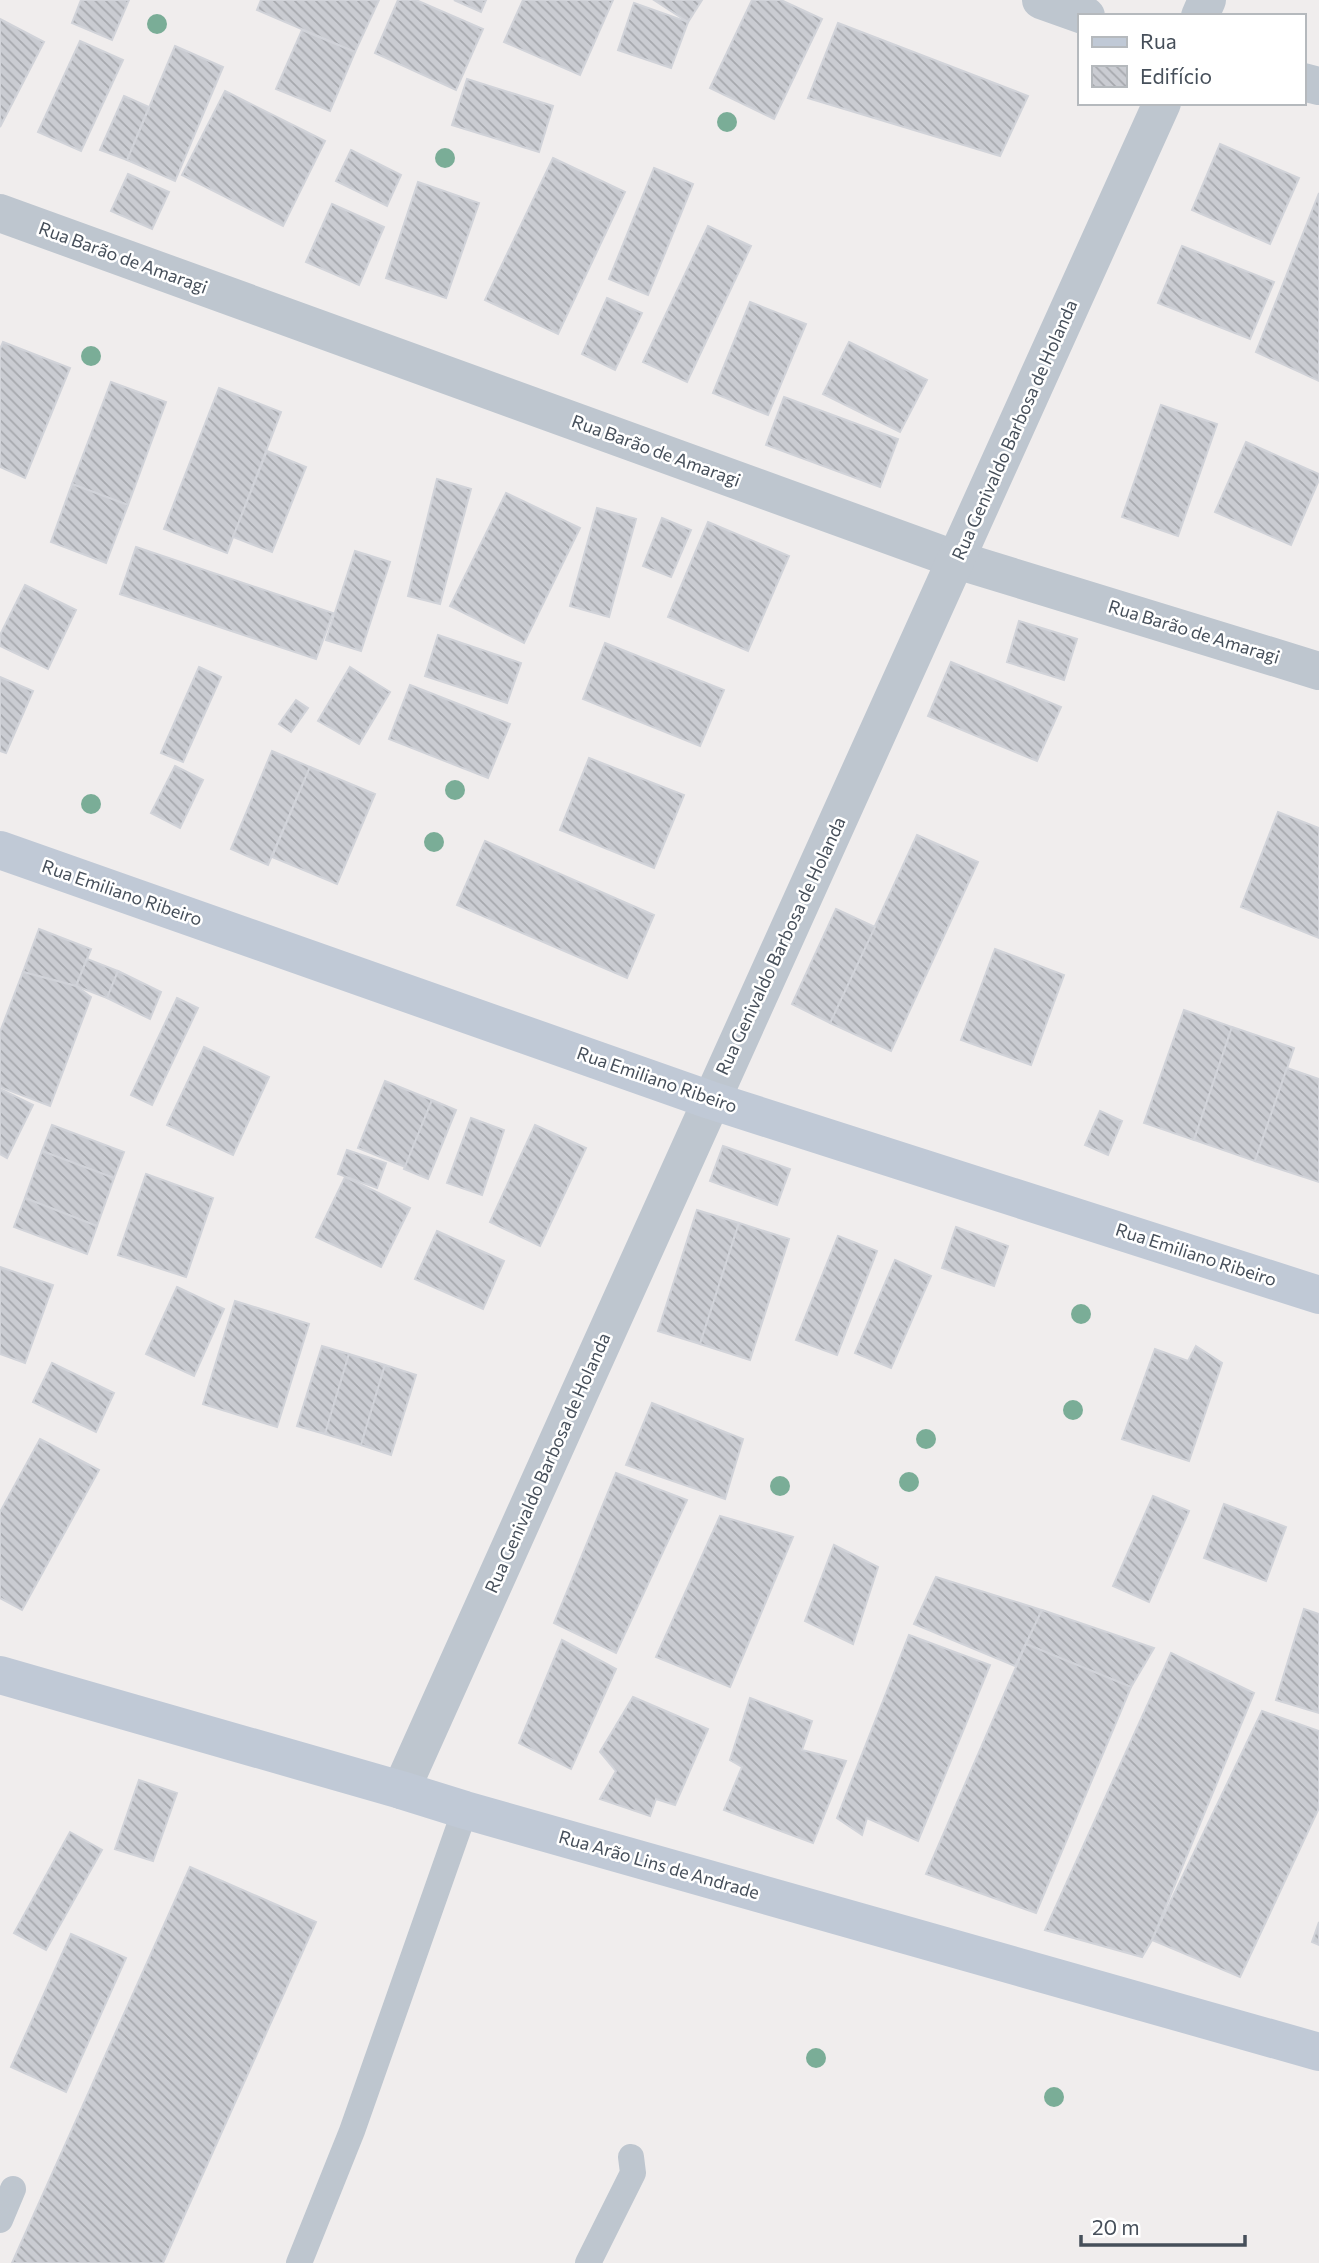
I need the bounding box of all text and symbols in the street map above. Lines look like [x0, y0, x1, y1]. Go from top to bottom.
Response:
legend [1078, 14, 1305, 105]
text: Rua [1140, 28, 1177, 53]
text: Edifício [1140, 63, 1212, 88]
street label: Rua Barão de Amaragi [36, 216, 211, 298]
street label: Rua Genivaldo Barbosa de Holanda [947, 296, 1082, 563]
street label: Rua Barão de Amaragi [569, 409, 744, 491]
street label: Rua Barão de Amaragi [1106, 594, 1283, 668]
street label: Rua Genivaldo Barbosa de Holanda [710, 813, 850, 1078]
street label: Rua Emiliano Ribeiro [39, 854, 205, 930]
street label: Rua Emiliano Ribeiro [574, 1041, 740, 1117]
street label: Rua Emiliano Ribeiro [1113, 1218, 1280, 1290]
street label: Rua Genivaldo Barbosa de Holanda [480, 1329, 615, 1596]
street label: Rua Arão Lins de Andrade [557, 1825, 762, 1903]
scale bar [1081, 2204, 1246, 2248]
text: 20 m [1092, 2214, 1140, 2239]

